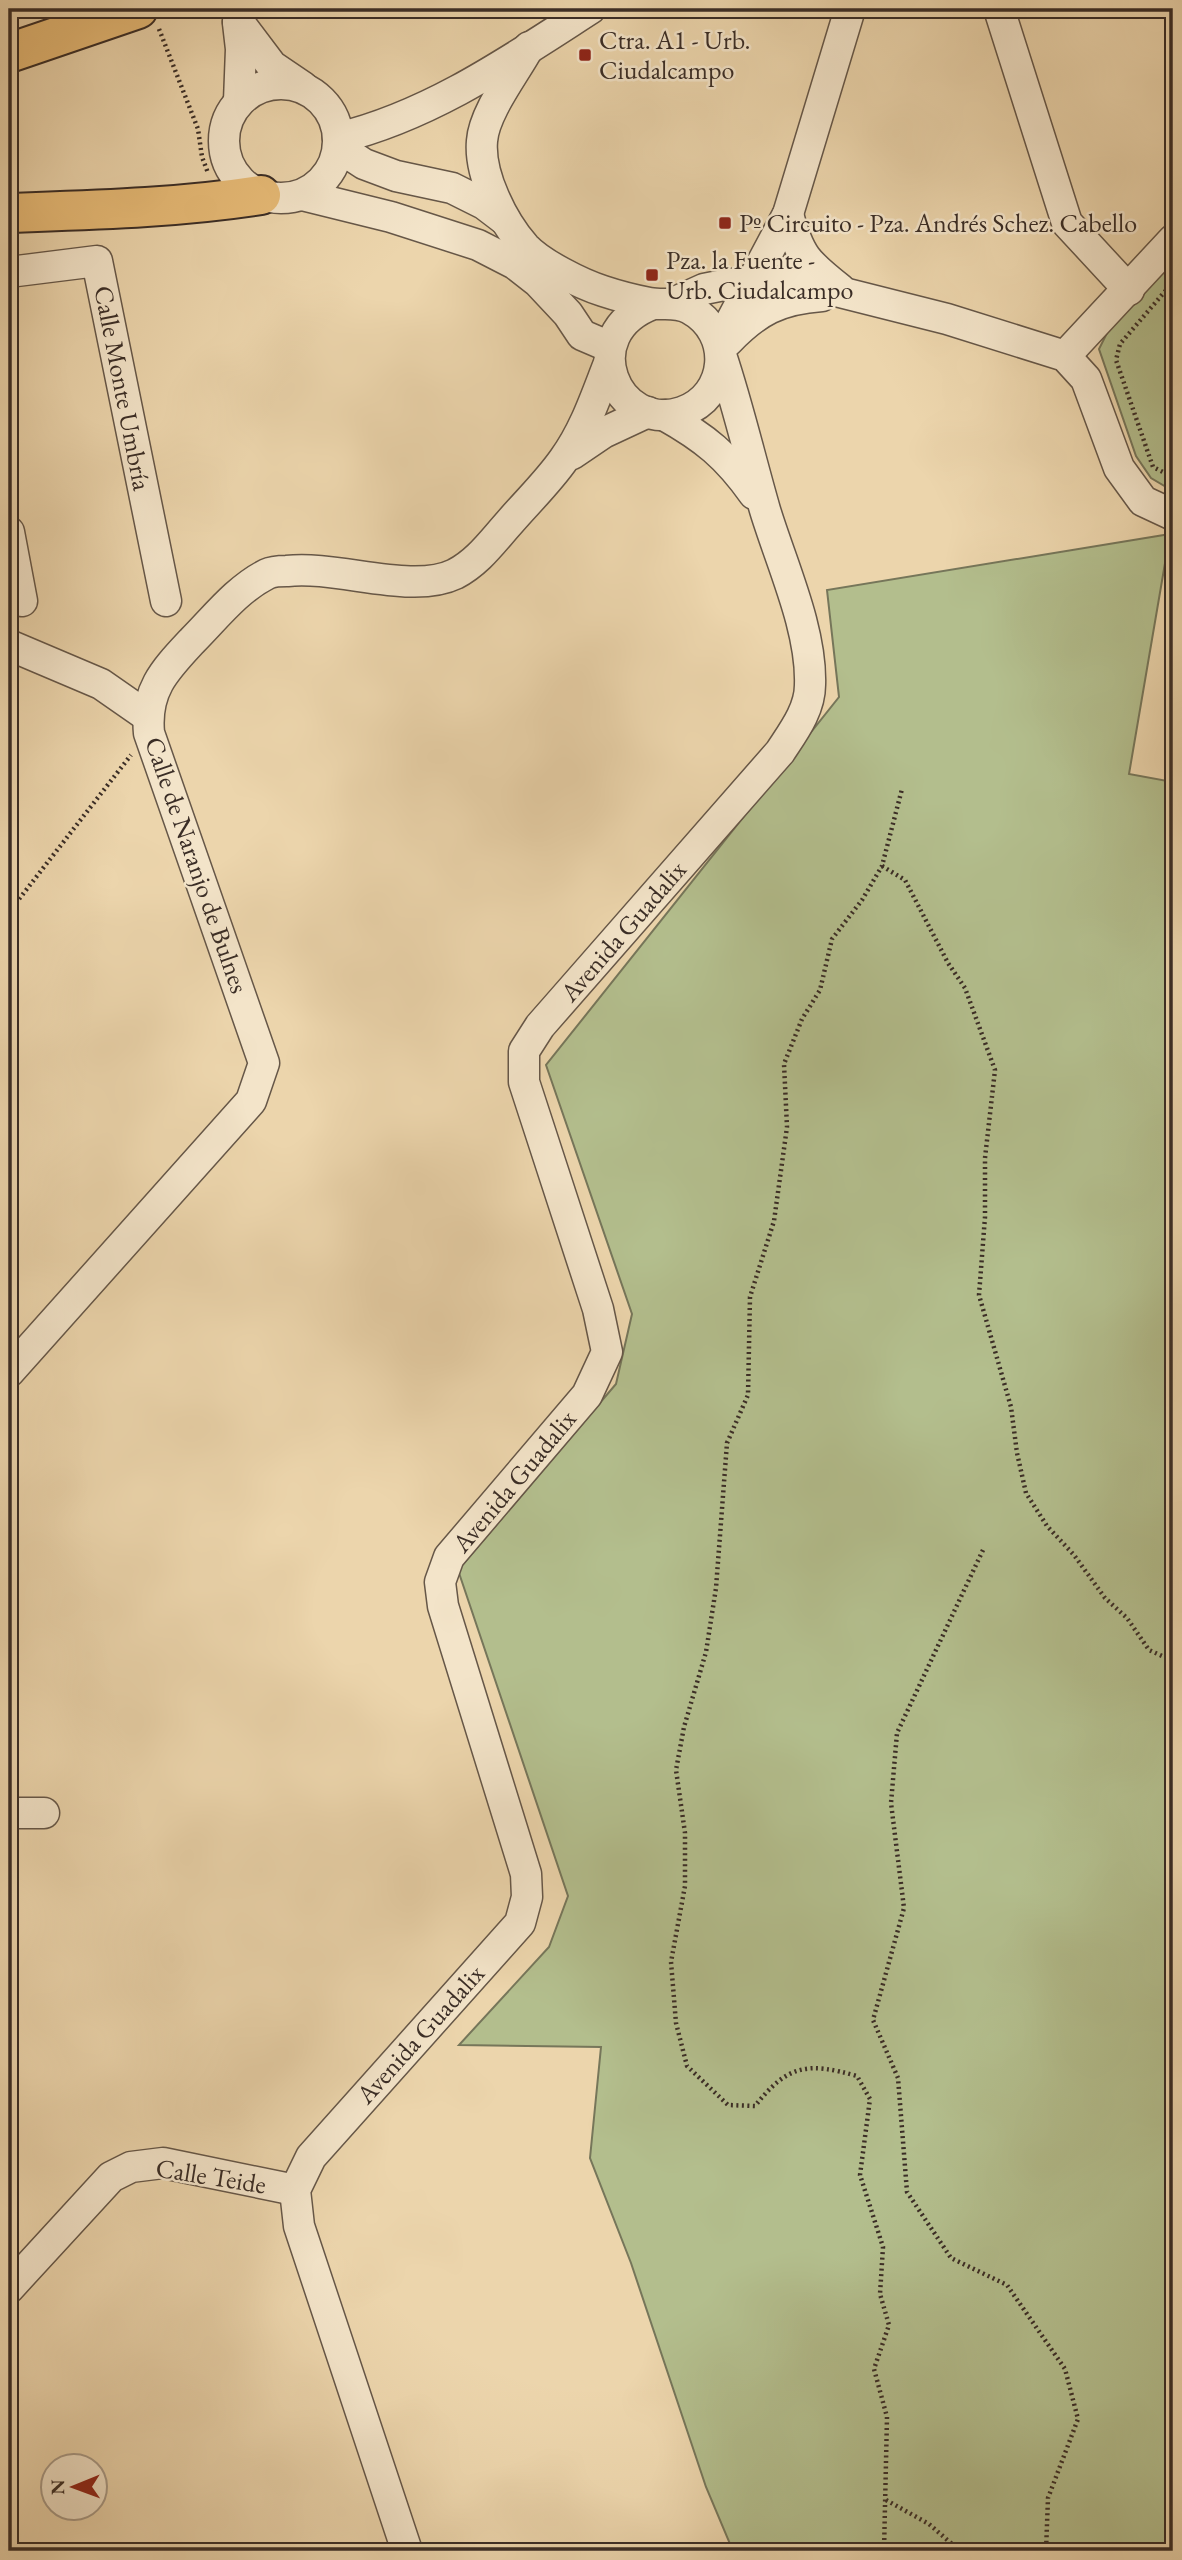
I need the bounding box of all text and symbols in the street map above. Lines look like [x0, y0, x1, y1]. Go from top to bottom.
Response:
place label: Ctra. A1 - Urb. Ciudalcampo [599, 23, 750, 87]
marker: Ctra. A1 - Urb. Ciudalcampo [577, 47, 593, 63]
place label: Pº Circuito - Pza. Andrés Schez. Cabello [739, 206, 1137, 240]
marker: Pº Circuito - Pza. Andrés Schez. Cabello [717, 215, 733, 231]
place label: Pza. la Fuente - Urb. Ciudalcampo [666, 243, 853, 307]
marker: Pza. la Fuente - Urb. Ciudalcampo [644, 267, 660, 283]
street label: Calle Monte Umbría [86, 283, 160, 494]
street label: Calle de Naranjo de Bulnes [137, 732, 257, 998]
street label: Avenida Guadalix [552, 853, 694, 1009]
street label: Avenida Guadalix [444, 1402, 584, 1560]
street label: Avenida Guadalix [348, 1957, 492, 2112]
street label: Calle Teide [153, 2151, 269, 2201]
north arrow [38, 2452, 108, 2522]
text: N [45, 2479, 70, 2495]

